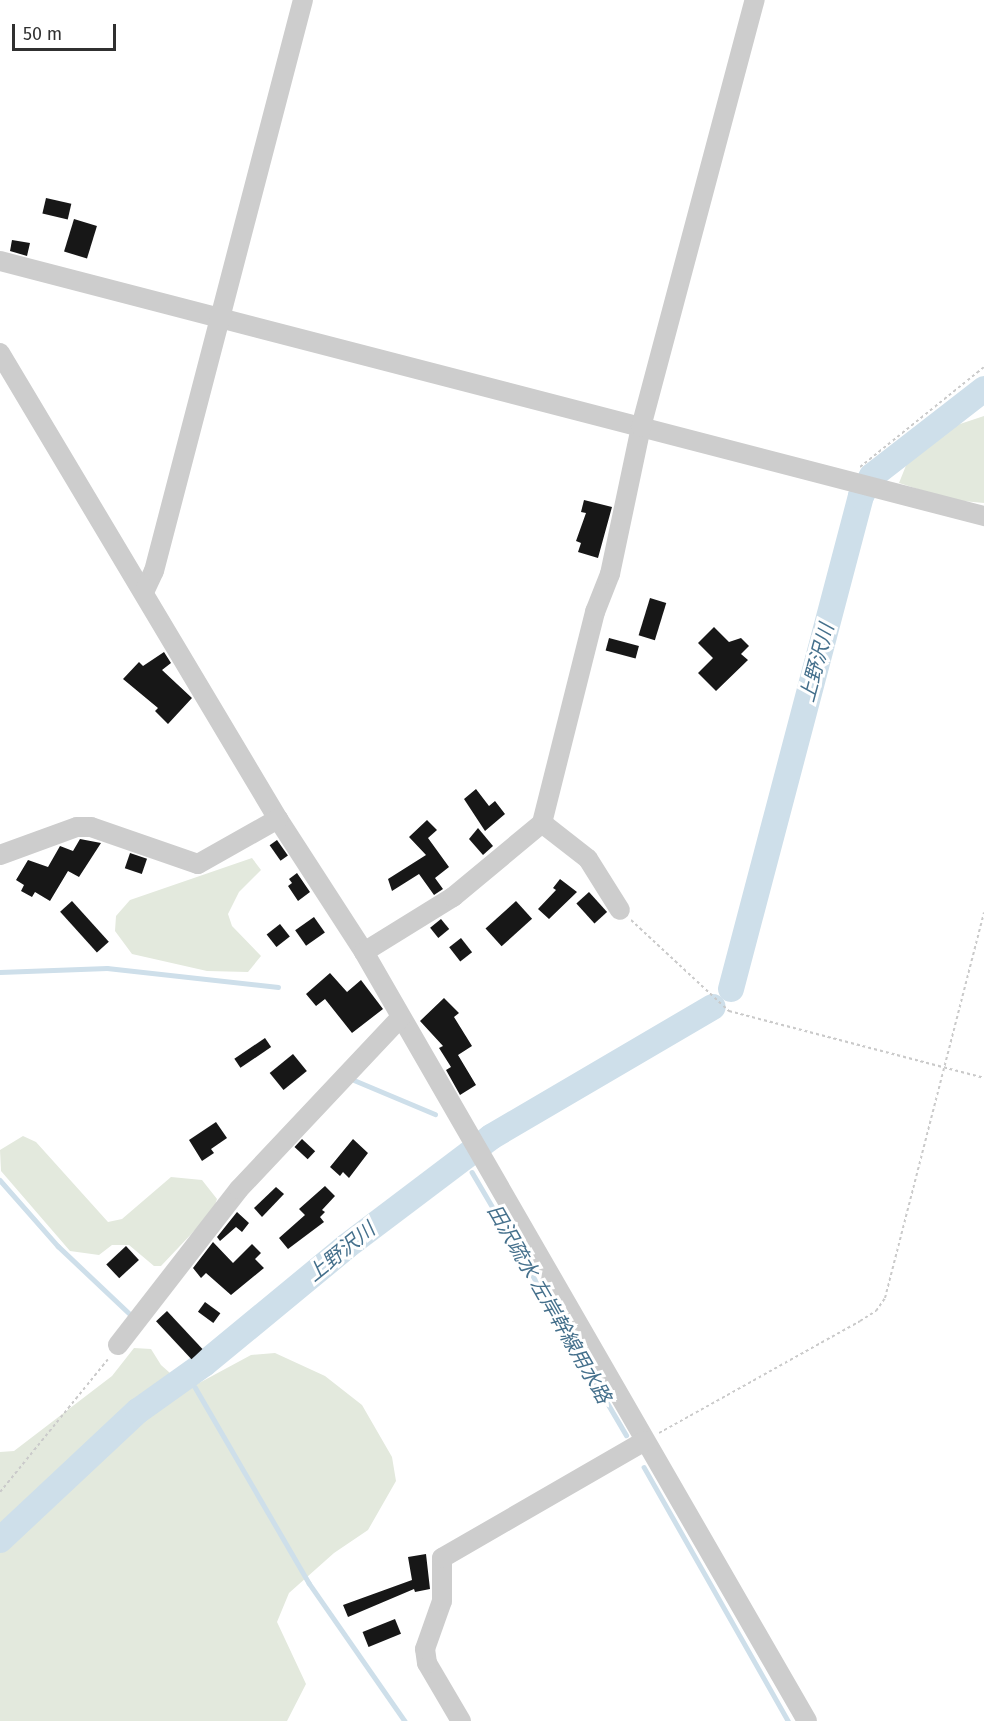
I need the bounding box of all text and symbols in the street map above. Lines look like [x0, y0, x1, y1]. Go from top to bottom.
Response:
scale bar [15, 12, 118, 50]
text: 50 m [23, 23, 62, 45]
water label: 上野沢川 [795, 621, 839, 705]
water label: 田沢疏水 左岸幹線用水路 [482, 1200, 616, 1408]
water label: 上野沢川 [302, 1218, 380, 1286]

